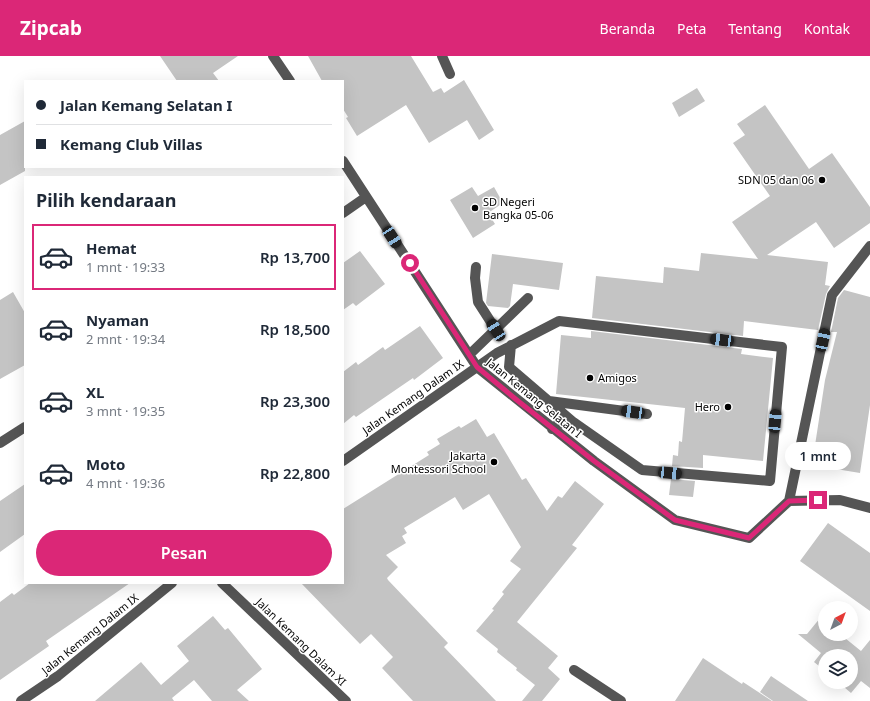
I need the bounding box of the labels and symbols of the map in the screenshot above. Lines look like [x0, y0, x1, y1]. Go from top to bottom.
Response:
place label: SDN 05 dan 06 [738, 172, 814, 187]
marker: SDN 05 dan 06 [817, 175, 827, 185]
place label: SD Negeri Bangka 05-06 [483, 194, 554, 222]
marker: SD Negeri Bangka 05-06 [470, 203, 480, 213]
car [380, 224, 404, 250]
route start [401, 254, 419, 272]
car [484, 317, 508, 343]
car [815, 327, 831, 353]
car [709, 333, 735, 347]
street label: Jalan Kemang Selatan I [483, 354, 585, 441]
street label: Jalan Kemang Dalam IX [358, 356, 467, 438]
place label: Amigos [598, 370, 637, 385]
marker: Amigos [585, 373, 595, 383]
place label: Hero [695, 399, 720, 414]
marker: Hero [723, 402, 733, 412]
car [620, 404, 646, 420]
car [768, 409, 782, 433]
callout: 1 mnt [785, 442, 851, 470]
place label: Jakarta Montessori School [391, 448, 486, 476]
marker: Jakarta Montessori School [489, 457, 499, 467]
car [658, 466, 682, 480]
route end [809, 491, 827, 509]
street label: Jalan Kemang Dalam IX [37, 590, 142, 678]
street label: Jalan Kemang Dalam XI [252, 594, 350, 689]
north arrow [818, 601, 858, 641]

